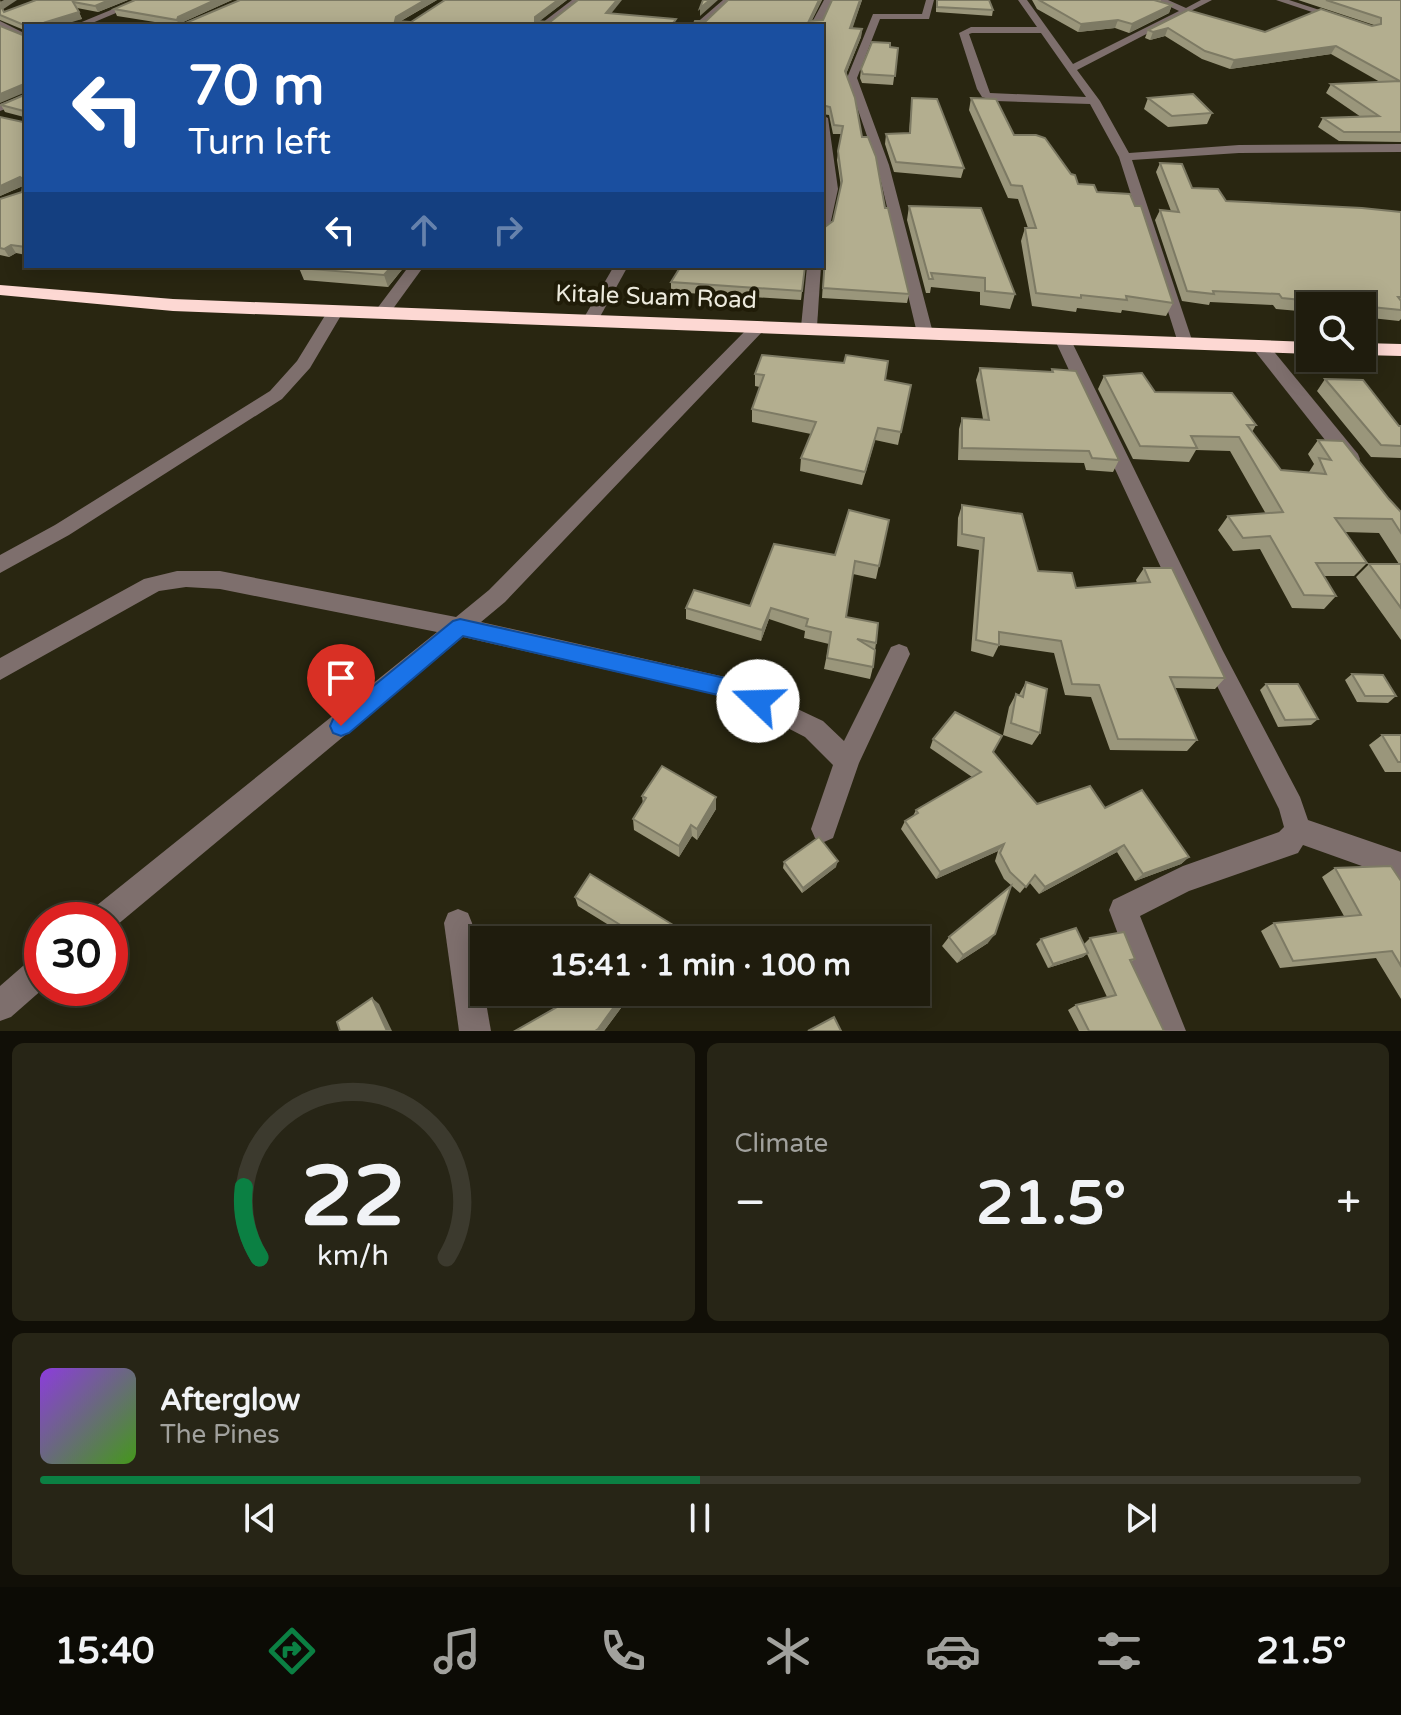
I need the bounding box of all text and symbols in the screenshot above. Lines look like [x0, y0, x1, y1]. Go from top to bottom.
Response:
text: 70 m [188, 53, 324, 120]
icon: left [56, 56, 160, 160]
text: Turn left [188, 121, 331, 164]
icon: left [318, 208, 362, 252]
icon: ahead [402, 208, 446, 252]
icon: right [486, 208, 530, 252]
street label: Kitale Suam Road [555, 279, 757, 315]
map controls [1296, 292, 1376, 372]
button: search [1296, 292, 1376, 372]
pin [307, 644, 375, 726]
icon: arrive [319, 656, 363, 700]
position arrow [716, 659, 800, 743]
speed limit sign: 30 [24, 902, 128, 1006]
text: 15:41 · 1 min · 100 m [549, 947, 851, 984]
text: Climate [735, 1128, 828, 1159]
text: 22 [301, 1148, 405, 1248]
text: 21.5° [976, 1168, 1126, 1240]
text: − [735, 1177, 766, 1230]
text: + [1336, 1177, 1361, 1230]
text: km/h [317, 1239, 389, 1273]
text: Afterglow [160, 1382, 300, 1419]
text: The Pines [160, 1419, 280, 1450]
icon: previous [238, 1496, 282, 1540]
icon: pause [678, 1496, 722, 1540]
icon: next [1119, 1496, 1163, 1540]
icon: directions [264, 1623, 320, 1679]
icon: music [429, 1623, 485, 1679]
icon: phone [595, 1623, 651, 1679]
icon: climate [760, 1623, 816, 1679]
icon: car [925, 1623, 981, 1679]
icon: filters [1091, 1623, 1147, 1679]
text: 15:40 [55, 1630, 154, 1673]
text: 21.5° [1256, 1630, 1346, 1673]

